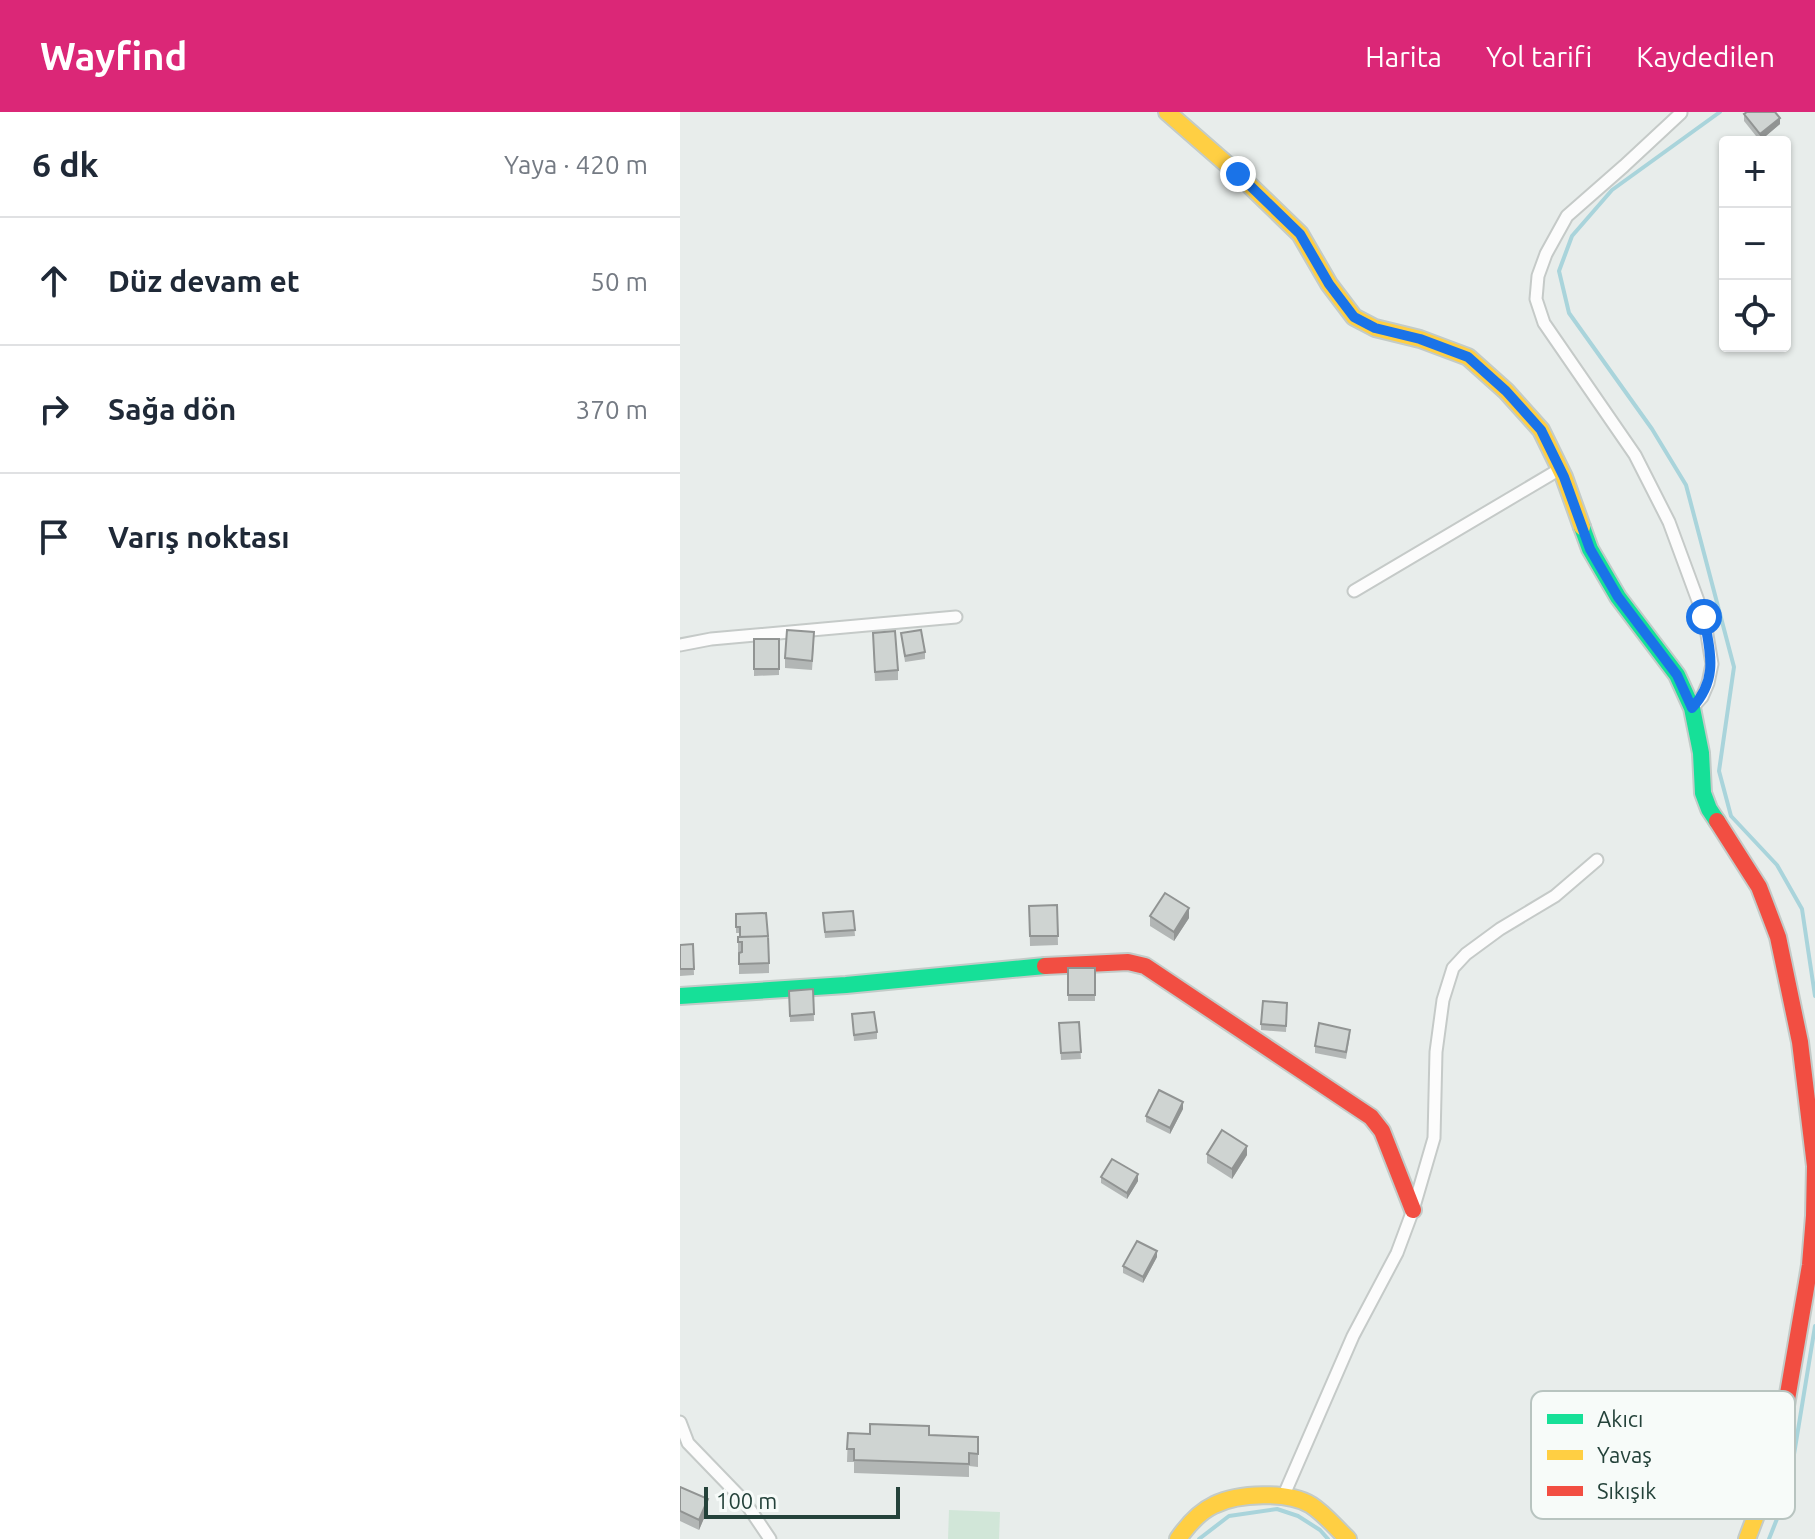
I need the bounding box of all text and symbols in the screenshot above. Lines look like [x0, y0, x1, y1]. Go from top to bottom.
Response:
text: Wayfind [40, 35, 187, 77]
text: Harita [1365, 41, 1442, 72]
text: Yol tarifi [1486, 41, 1592, 72]
text: Kaydedilen [1636, 41, 1775, 72]
map controls [1719, 136, 1791, 352]
button: + [1719, 136, 1791, 208]
text: 6 dk [32, 145, 99, 183]
text: Yaya · 420 m [504, 150, 648, 179]
route end [1220, 156, 1256, 192]
button: − [1719, 208, 1791, 280]
icon: ahead [32, 259, 76, 303]
text: Düz devam et [108, 264, 300, 298]
text: 50 m [590, 267, 648, 296]
button: locate [1719, 280, 1791, 352]
icon: right [32, 387, 76, 431]
text: Sağa dön [108, 392, 236, 426]
text: 370 m [576, 395, 648, 424]
icon: arrive [32, 515, 76, 559]
text: Varış noktası [108, 520, 290, 554]
route start [1686, 599, 1722, 635]
legend [1531, 1391, 1795, 1519]
text: Akıcı [1597, 1406, 1643, 1431]
text: Yavaş [1597, 1442, 1652, 1467]
text: Sıkışık [1597, 1478, 1656, 1503]
scale bar [704, 1483, 900, 1519]
text: 100 m [716, 1488, 777, 1513]

